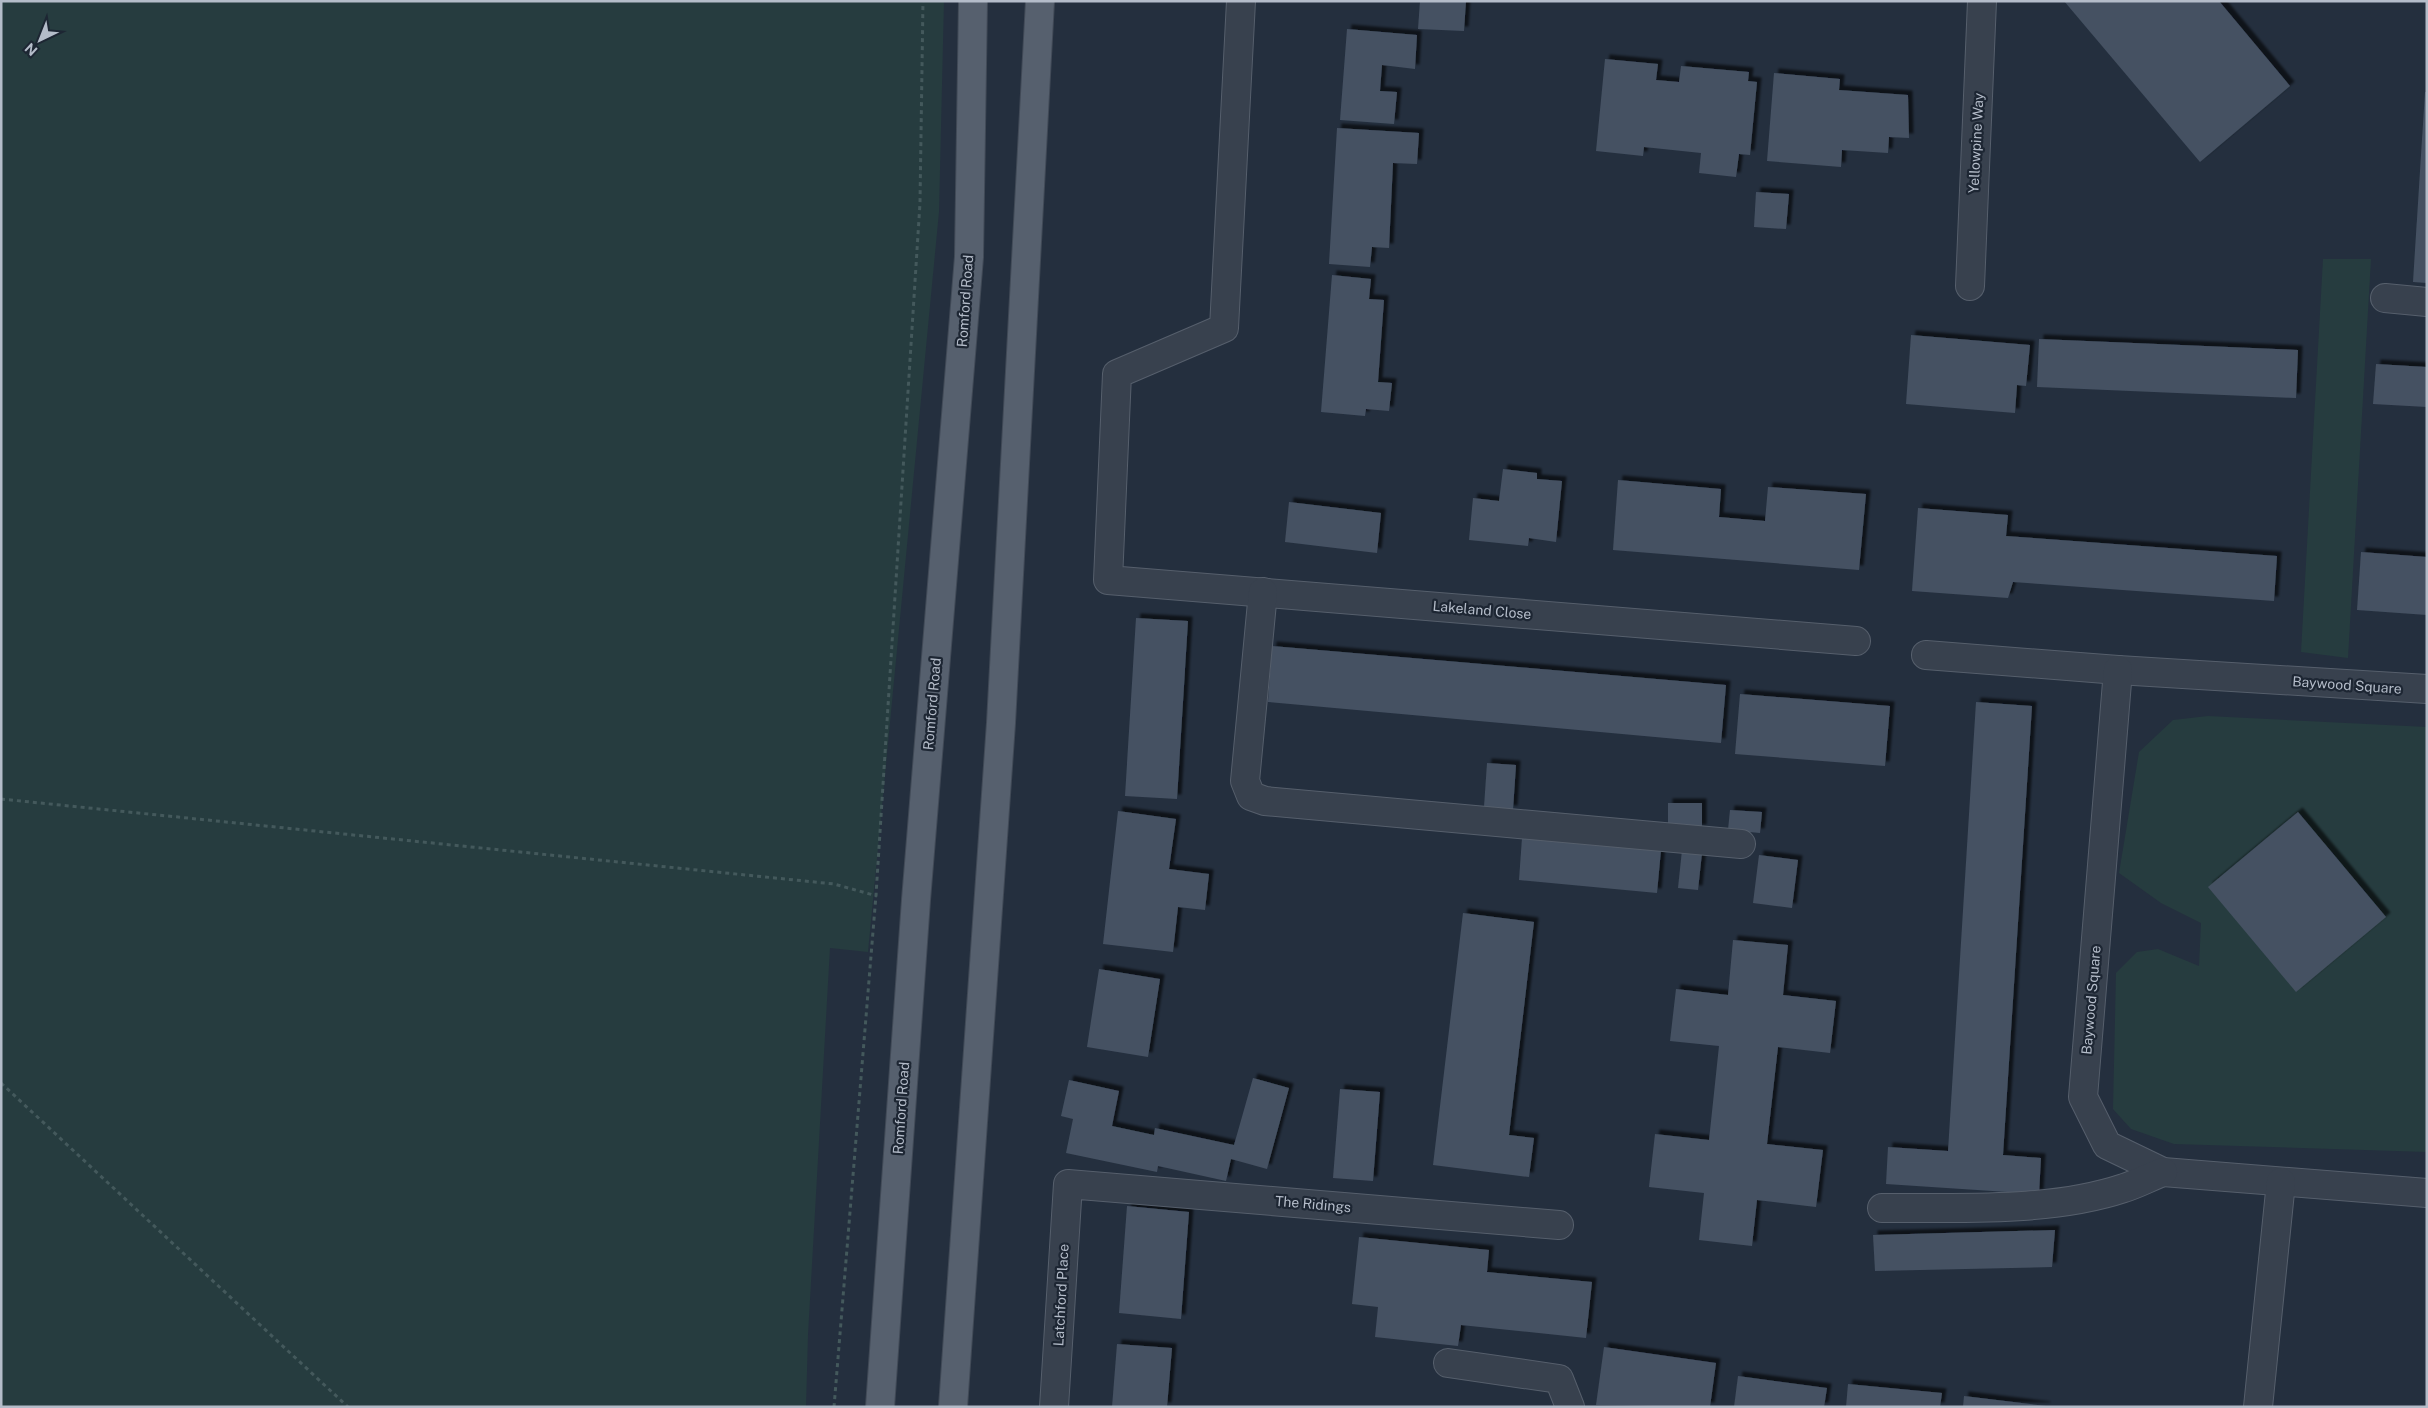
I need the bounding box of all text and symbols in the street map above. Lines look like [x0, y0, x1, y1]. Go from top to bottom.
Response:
north arrow [15, 15, 65, 65]
text: N [22, 40, 41, 59]
street label: Yellowpine Way [1965, 92, 1987, 194]
street label: Romford Road [954, 254, 976, 348]
street label: Lakeland Close [1432, 598, 1532, 622]
street label: Romford Road [920, 657, 944, 751]
street label: Baywood Square [2292, 673, 2402, 697]
street label: Baywood Square [2078, 945, 2104, 1055]
street label: Romford Road [890, 1061, 912, 1155]
street label: The Ridings [1274, 1193, 1352, 1215]
street label: Latchford Place [1050, 1243, 1072, 1347]

